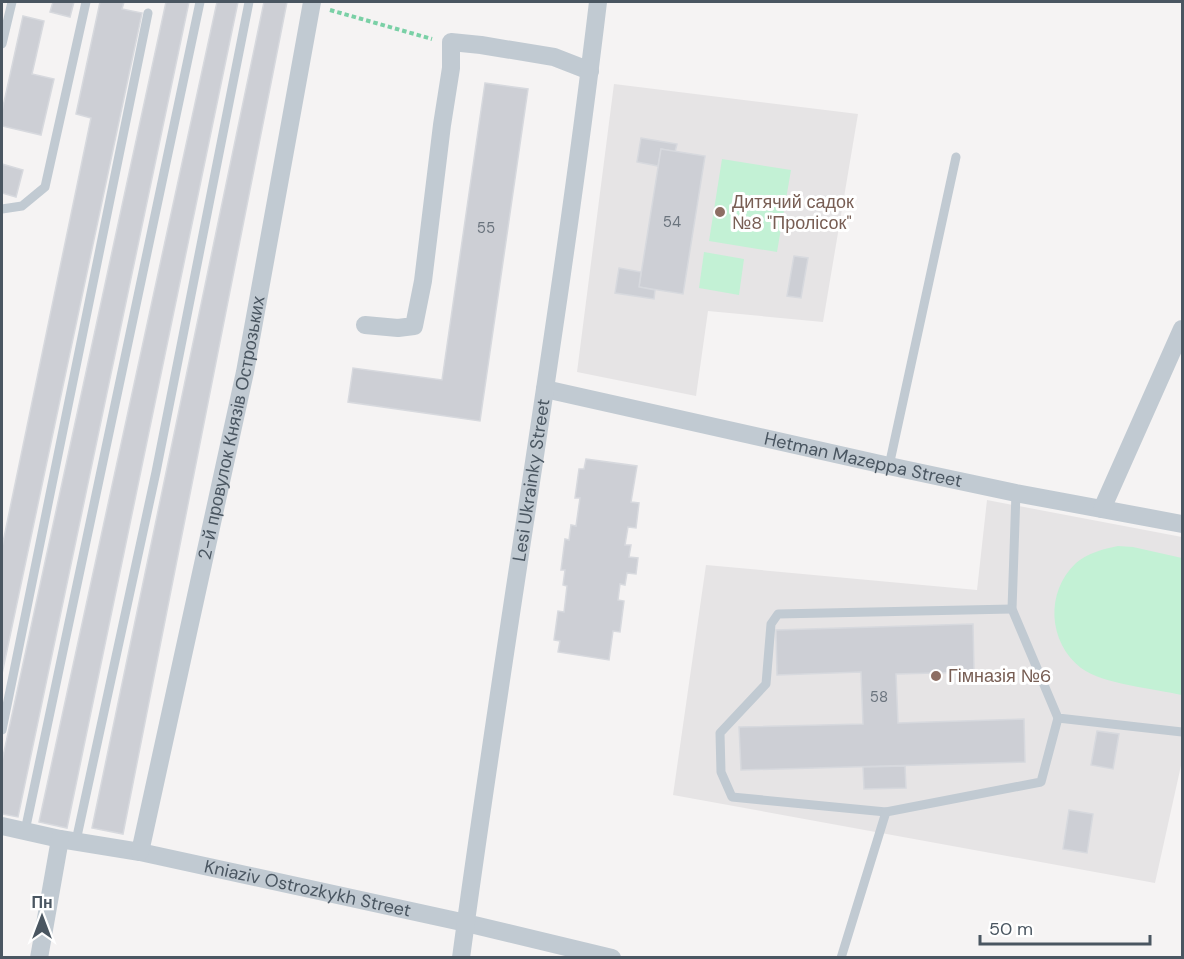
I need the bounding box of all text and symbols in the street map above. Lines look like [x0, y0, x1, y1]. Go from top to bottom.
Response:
place label: Дитячий садок №8 "Пролісок" [732, 190, 854, 235]
marker: Дитячий садок №8 "Пролісок" [713, 205, 727, 219]
house number: 54 [663, 212, 681, 232]
house number: 55 [477, 218, 495, 238]
street label: 2-й провулок Князів Острозьких [192, 294, 271, 562]
street label: Lesi Ukrainky Street [507, 397, 555, 563]
street label: Hetman Mazeppa Street [762, 426, 964, 493]
place label: Гімназія №6 [948, 664, 1051, 688]
marker: Гімназія №6 [929, 669, 943, 683]
house number: 58 [870, 687, 888, 707]
street label: Kniaziv Ostrozkykh Street [202, 854, 413, 923]
north arrow [12, 887, 72, 947]
text: Пн [31, 892, 53, 913]
scale bar [980, 908, 1150, 946]
text: 50 m [989, 917, 1033, 941]

